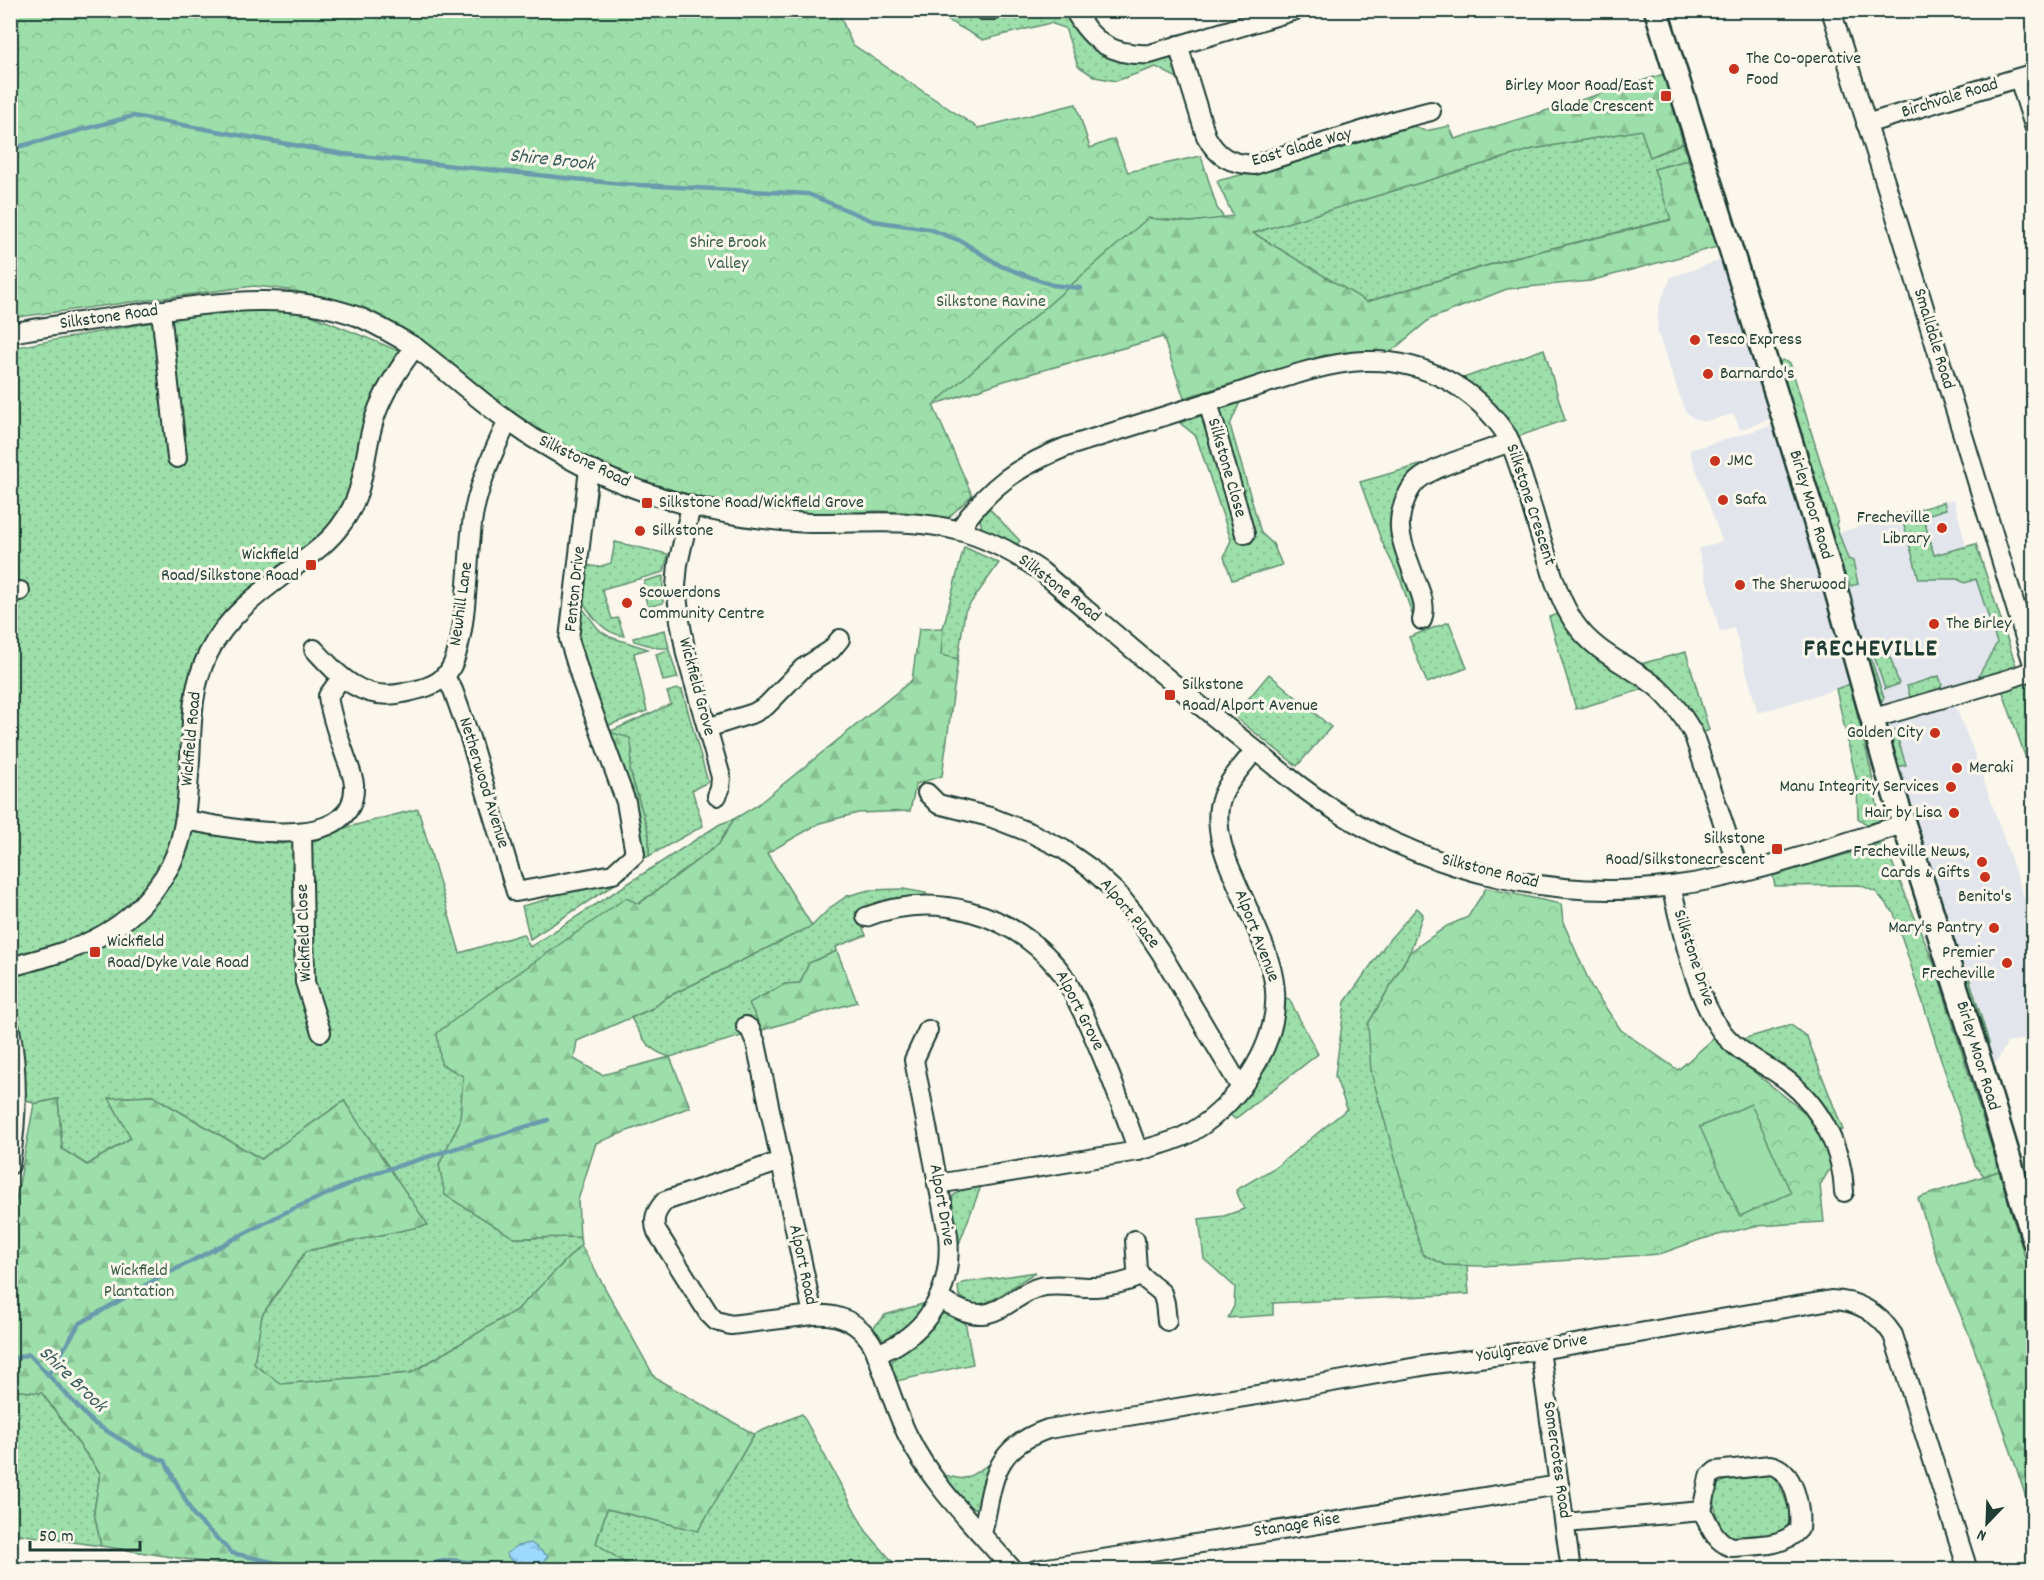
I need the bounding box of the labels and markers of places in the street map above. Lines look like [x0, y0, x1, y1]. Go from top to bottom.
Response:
place label: The Co-operative Food [1746, 47, 1861, 93]
marker: The Co-operative Food [1727, 62, 1741, 76]
place label: Birley Moor Road/East Glade Crescent [1505, 74, 1654, 120]
marker: Birley Moor Road/East Glade Crescent [1659, 89, 1673, 103]
place label: Tesco Express [1707, 328, 1802, 353]
marker: Tesco Express [1688, 333, 1702, 347]
place label: Barnardo's [1720, 362, 1795, 387]
marker: Barnardo's [1701, 367, 1715, 381]
place label: JMC [1727, 449, 1753, 474]
marker: JMC [1708, 454, 1722, 468]
place label: Safa [1735, 488, 1767, 513]
place label: Silkstone Road/Wickfield Grove [659, 491, 864, 516]
marker: Safa [1716, 493, 1730, 507]
marker: Silkstone Road/Wickfield Grove [640, 496, 654, 510]
place label: Frecheville Library [1857, 506, 1931, 552]
place label: Silkstone [652, 519, 713, 544]
marker: Frecheville Library [1935, 521, 1949, 535]
marker: Silkstone [633, 524, 647, 538]
place label: Wickfield Road/Silkstone Road [161, 543, 299, 589]
marker: Wickfield Road/Silkstone Road [304, 558, 318, 572]
place label: The Sherwood [1752, 573, 1846, 598]
marker: The Sherwood [1733, 578, 1747, 592]
place label: Scowerdons Community Centre [639, 581, 765, 627]
marker: Scowerdons Community Centre [620, 596, 634, 610]
place label: The Birley [1946, 612, 2012, 637]
marker: The Birley [1927, 617, 1941, 631]
place label: Silkstone Road/Alport Avenue [1182, 673, 1318, 719]
marker: Silkstone Road/Alport Avenue [1163, 688, 1177, 702]
place label: Golden City [1847, 721, 1924, 746]
marker: Golden City [1928, 726, 1942, 740]
place label: Meraki [1969, 756, 2013, 781]
marker: Meraki [1950, 761, 1964, 775]
place label: Manu Integrity Services [1779, 775, 1939, 800]
marker: Manu Integrity Services [1944, 780, 1958, 794]
place label: Hair by Lisa [1864, 801, 1943, 826]
marker: Hair by Lisa [1947, 806, 1961, 820]
place label: Silkstone Road/Silkstonecrescent [1605, 827, 1765, 873]
place label: Frecheville News, Cards & Gifts [1853, 840, 1970, 886]
marker: Silkstone Road/Silkstonecrescent [1770, 842, 1784, 856]
marker: Frecheville News, Cards & Gifts [1975, 855, 1989, 869]
marker: Benito's [1978, 870, 1992, 884]
place label: Benito's [1958, 885, 2012, 910]
place label: Mary's Pantry [1888, 916, 1983, 941]
marker: Mary's Pantry [1987, 921, 2001, 935]
place label: Wickfield Road/Dyke Vale Road [107, 930, 249, 976]
place label: Premier Frecheville [1922, 941, 1995, 987]
marker: Wickfield Road/Dyke Vale Road [88, 945, 102, 959]
marker: Premier Frecheville [2000, 956, 2014, 970]

